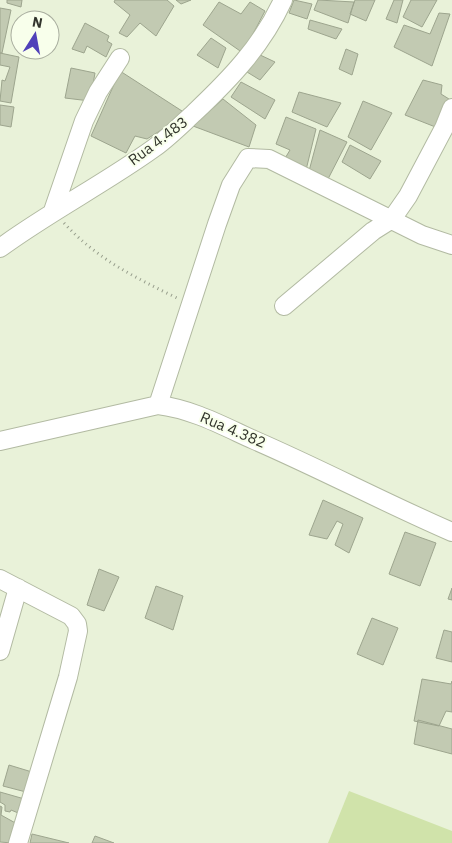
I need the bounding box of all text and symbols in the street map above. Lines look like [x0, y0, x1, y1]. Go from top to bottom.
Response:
north arrow [10, 10, 60, 60]
text: N [31, 12, 44, 32]
street label: Rua 4.483 [124, 112, 191, 169]
street label: Rua 4.382 [197, 407, 269, 452]

